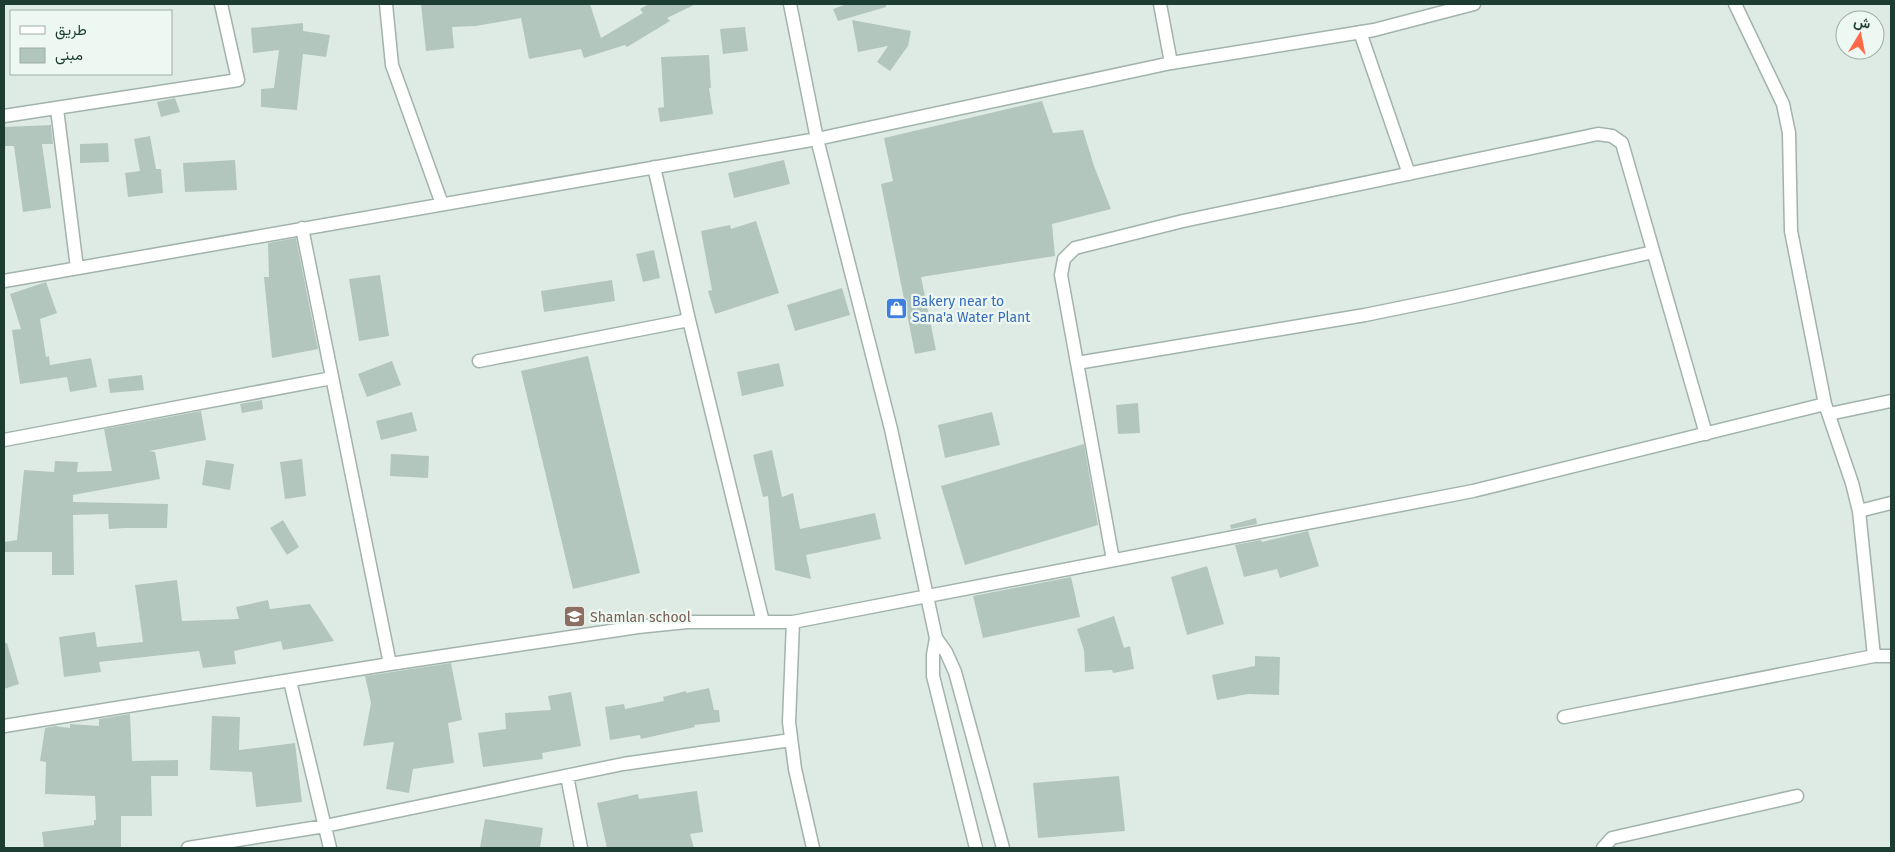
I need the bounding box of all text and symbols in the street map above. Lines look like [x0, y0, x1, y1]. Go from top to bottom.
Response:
legend [10, 10, 172, 75]
north arrow [1835, 10, 1885, 60]
text: ش [1852, 13, 1872, 33]
text: طريق [55, 21, 87, 40]
text: مبنى [55, 46, 83, 65]
place label: Bakery near to Sana'a Water Plant [912, 293, 1031, 326]
shop icon: Bakery near to Sana'a Water Plant [884, 297, 908, 321]
school or university icon: Shamlan school [562, 605, 586, 629]
place label: Shamlan school [590, 609, 691, 626]

